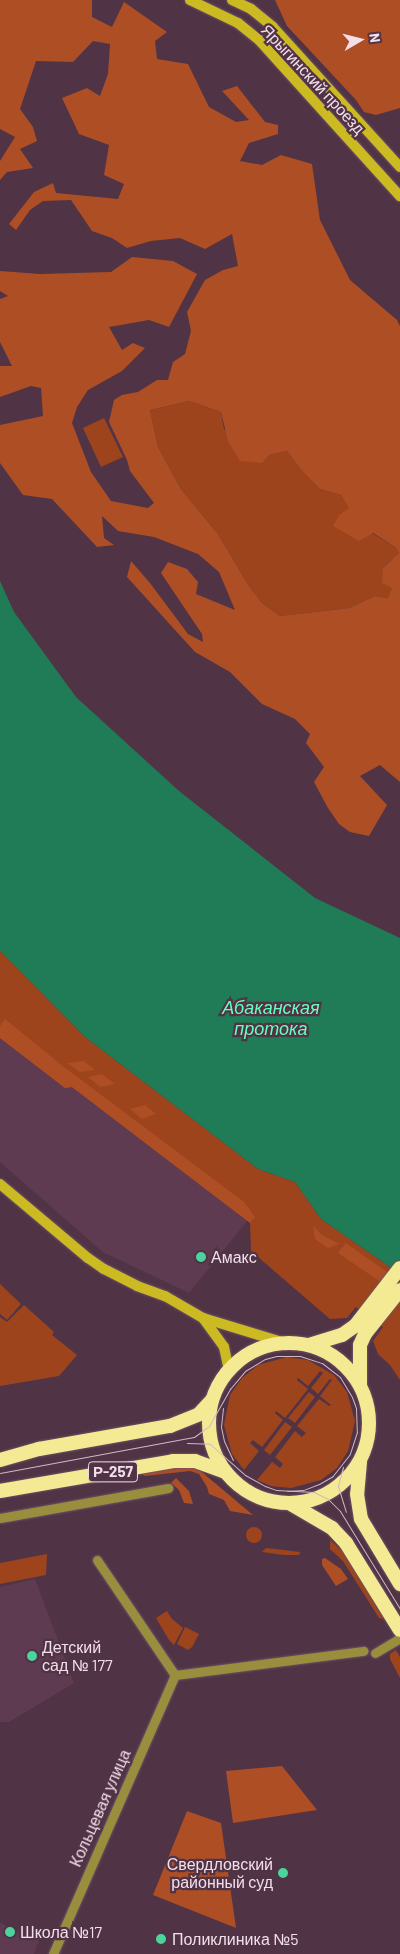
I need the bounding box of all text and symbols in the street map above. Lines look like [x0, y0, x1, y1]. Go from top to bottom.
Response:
north arrow [335, 15, 385, 65]
street label: Ярыгинский проезд [257, 20, 369, 138]
text: N [366, 32, 384, 44]
water label: Абаканская протока [222, 997, 320, 1040]
place label: Амакс [211, 1247, 257, 1267]
marker: Амакс [195, 1251, 207, 1263]
road number: Р-257 [87, 1460, 139, 1484]
place label: Детский сад № 177 [42, 1637, 113, 1675]
marker: Детский сад № 177 [26, 1650, 38, 1662]
street label: Кольцевая улица [66, 1746, 134, 1870]
place label: Свердловский районный суд [167, 1854, 273, 1892]
marker: Свердловский районный суд [277, 1867, 289, 1879]
place label: Школа №17 [20, 1922, 102, 1942]
marker: Школа №17 [4, 1926, 16, 1938]
place label: Поликлиника №5 [172, 1929, 298, 1949]
marker: Поликлиника №5 [154, 1932, 168, 1946]

